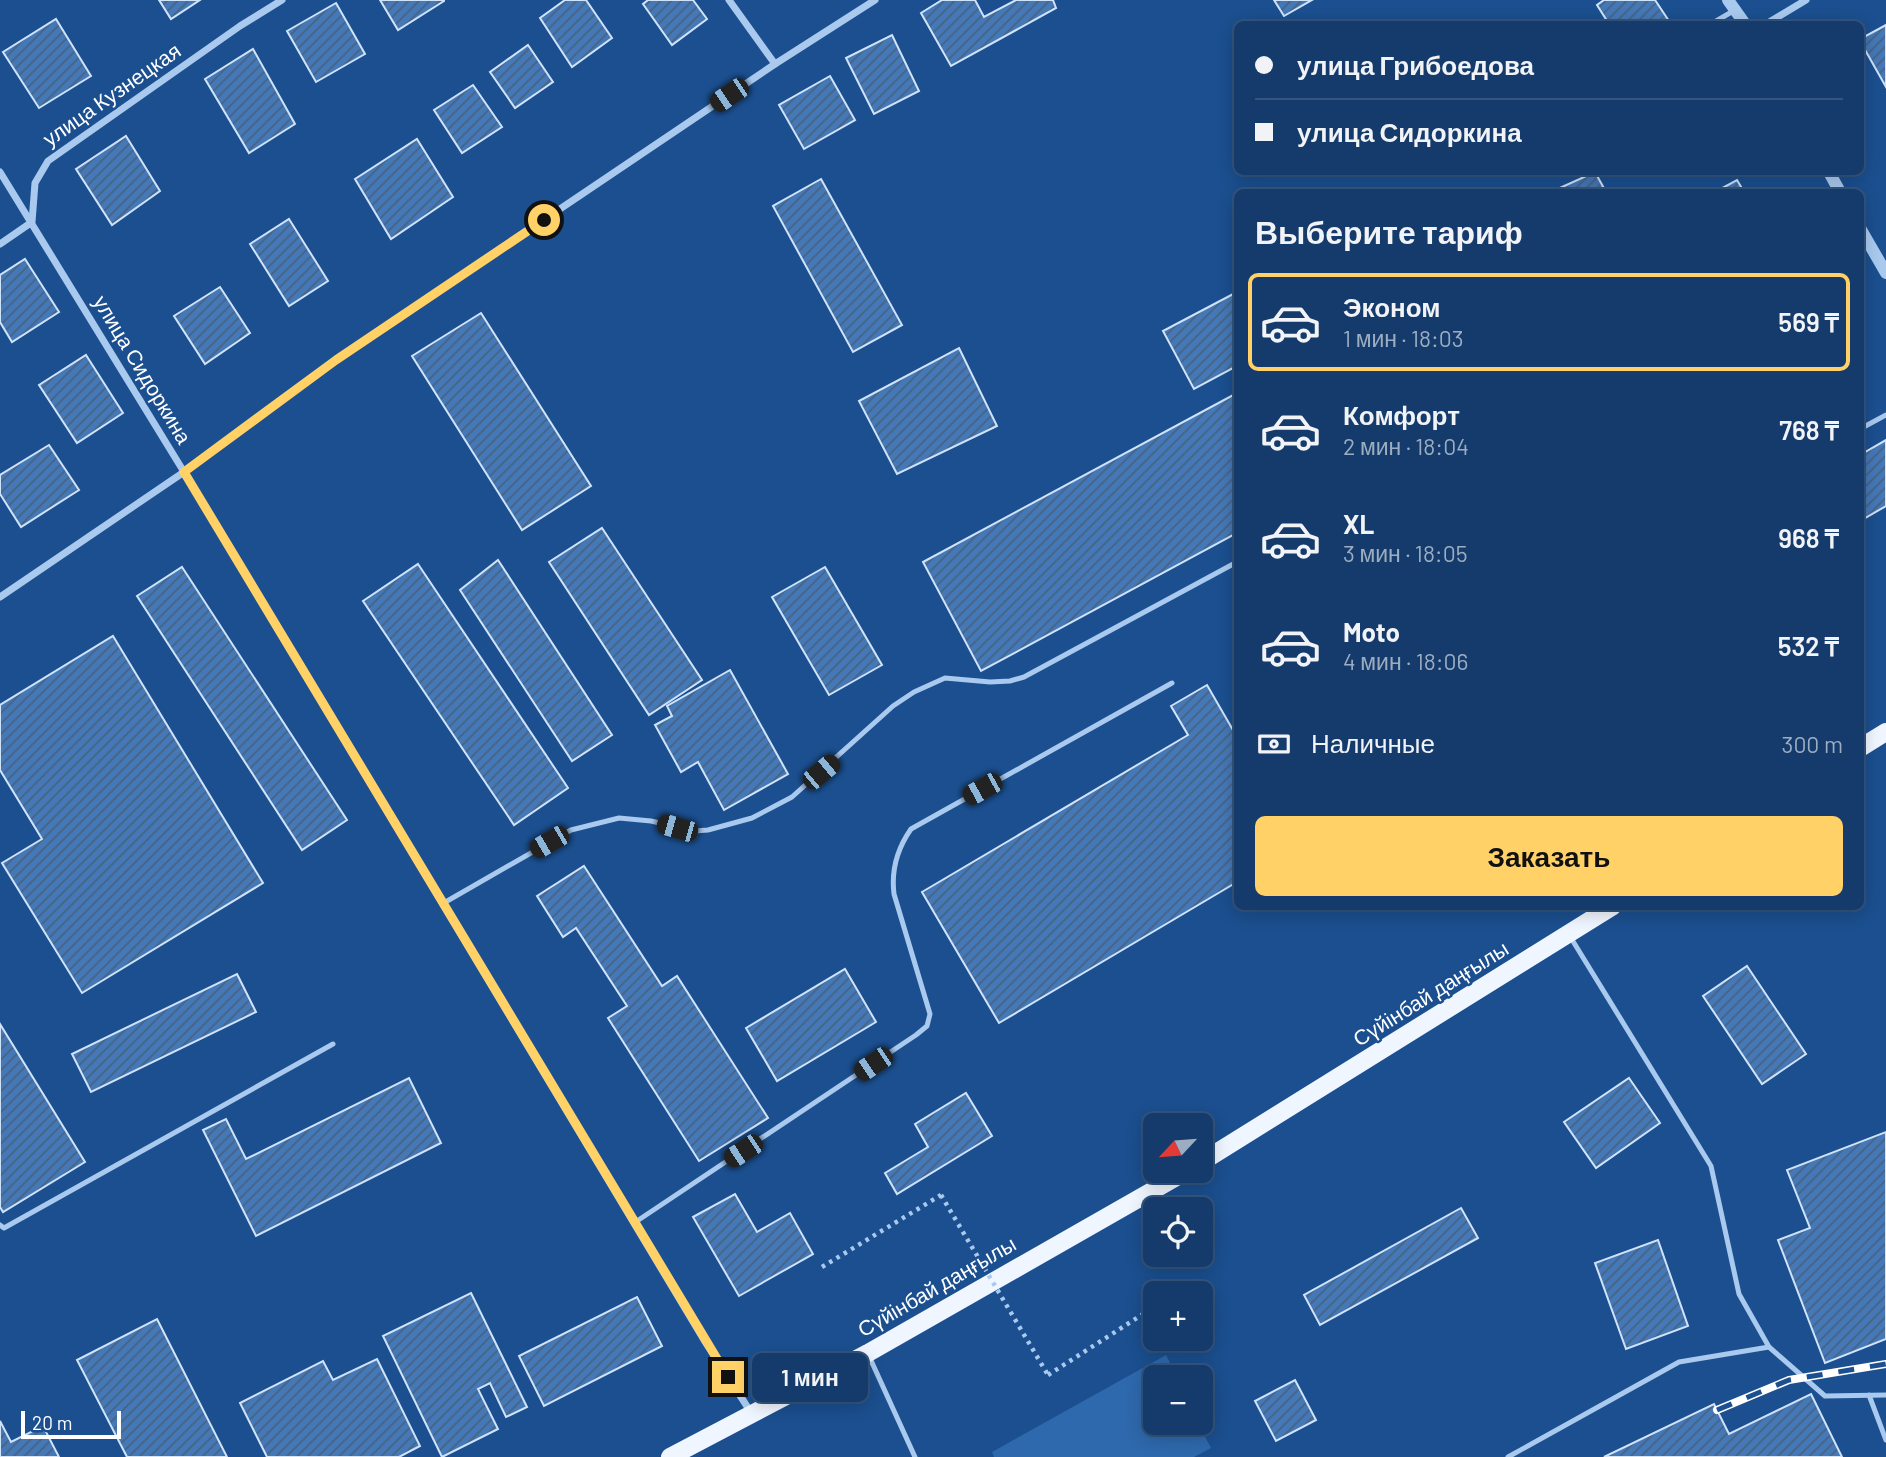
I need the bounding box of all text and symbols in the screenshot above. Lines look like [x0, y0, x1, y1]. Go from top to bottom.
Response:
street label: улица Кузнецкая [37, 37, 185, 151]
text: улица Грибоедова [1297, 49, 1534, 80]
car [706, 75, 753, 115]
text: улица Сидоркина [1297, 116, 1522, 147]
route start [528, 204, 560, 236]
text: Выберите тариф [1255, 212, 1523, 250]
street label: улица Сидоркина [89, 291, 198, 448]
icon: car [1259, 291, 1322, 354]
text: Эконом [1343, 291, 1441, 322]
text: 569 ₸ [1778, 306, 1839, 337]
text: 1 мин · 18:03 [1343, 324, 1464, 352]
icon: car [1259, 399, 1322, 462]
text: Комфорт [1343, 399, 1460, 430]
text: 768 ₸ [1779, 414, 1839, 445]
text: 2 мин · 18:04 [1343, 432, 1469, 460]
icon: car [1259, 507, 1322, 570]
text: XL [1343, 508, 1374, 539]
text: 968 ₸ [1778, 522, 1839, 553]
text: 3 мин · 18:05 [1343, 539, 1467, 567]
icon: car [1259, 615, 1322, 678]
text: Moto [1343, 616, 1400, 647]
text: 532 ₸ [1778, 630, 1839, 661]
text: 4 мин · 18:06 [1343, 647, 1468, 675]
icon: cash [1255, 725, 1293, 763]
text: Наличные [1311, 727, 1435, 758]
text: 300 m [1782, 730, 1843, 758]
car [799, 750, 844, 794]
car [959, 770, 1006, 808]
car [654, 812, 701, 844]
button: Заказать [1255, 816, 1843, 896]
car [526, 822, 573, 862]
street label: Сүйінбай даңғылы [1348, 935, 1512, 1051]
car [850, 1044, 897, 1084]
north arrow [1143, 1113, 1213, 1183]
map controls [1143, 1113, 1213, 1435]
car [720, 1131, 767, 1171]
button: locate [1143, 1197, 1213, 1267]
street label: Сүйінбай даңғылы [853, 1230, 1020, 1341]
button: + [1143, 1281, 1213, 1351]
callout: 1 мин [752, 1352, 868, 1402]
route end [712, 1361, 744, 1393]
text: 1 мин [781, 1363, 839, 1391]
button: − [1143, 1365, 1213, 1435]
scale bar [21, 1408, 121, 1440]
text: 20 m [32, 1411, 72, 1434]

